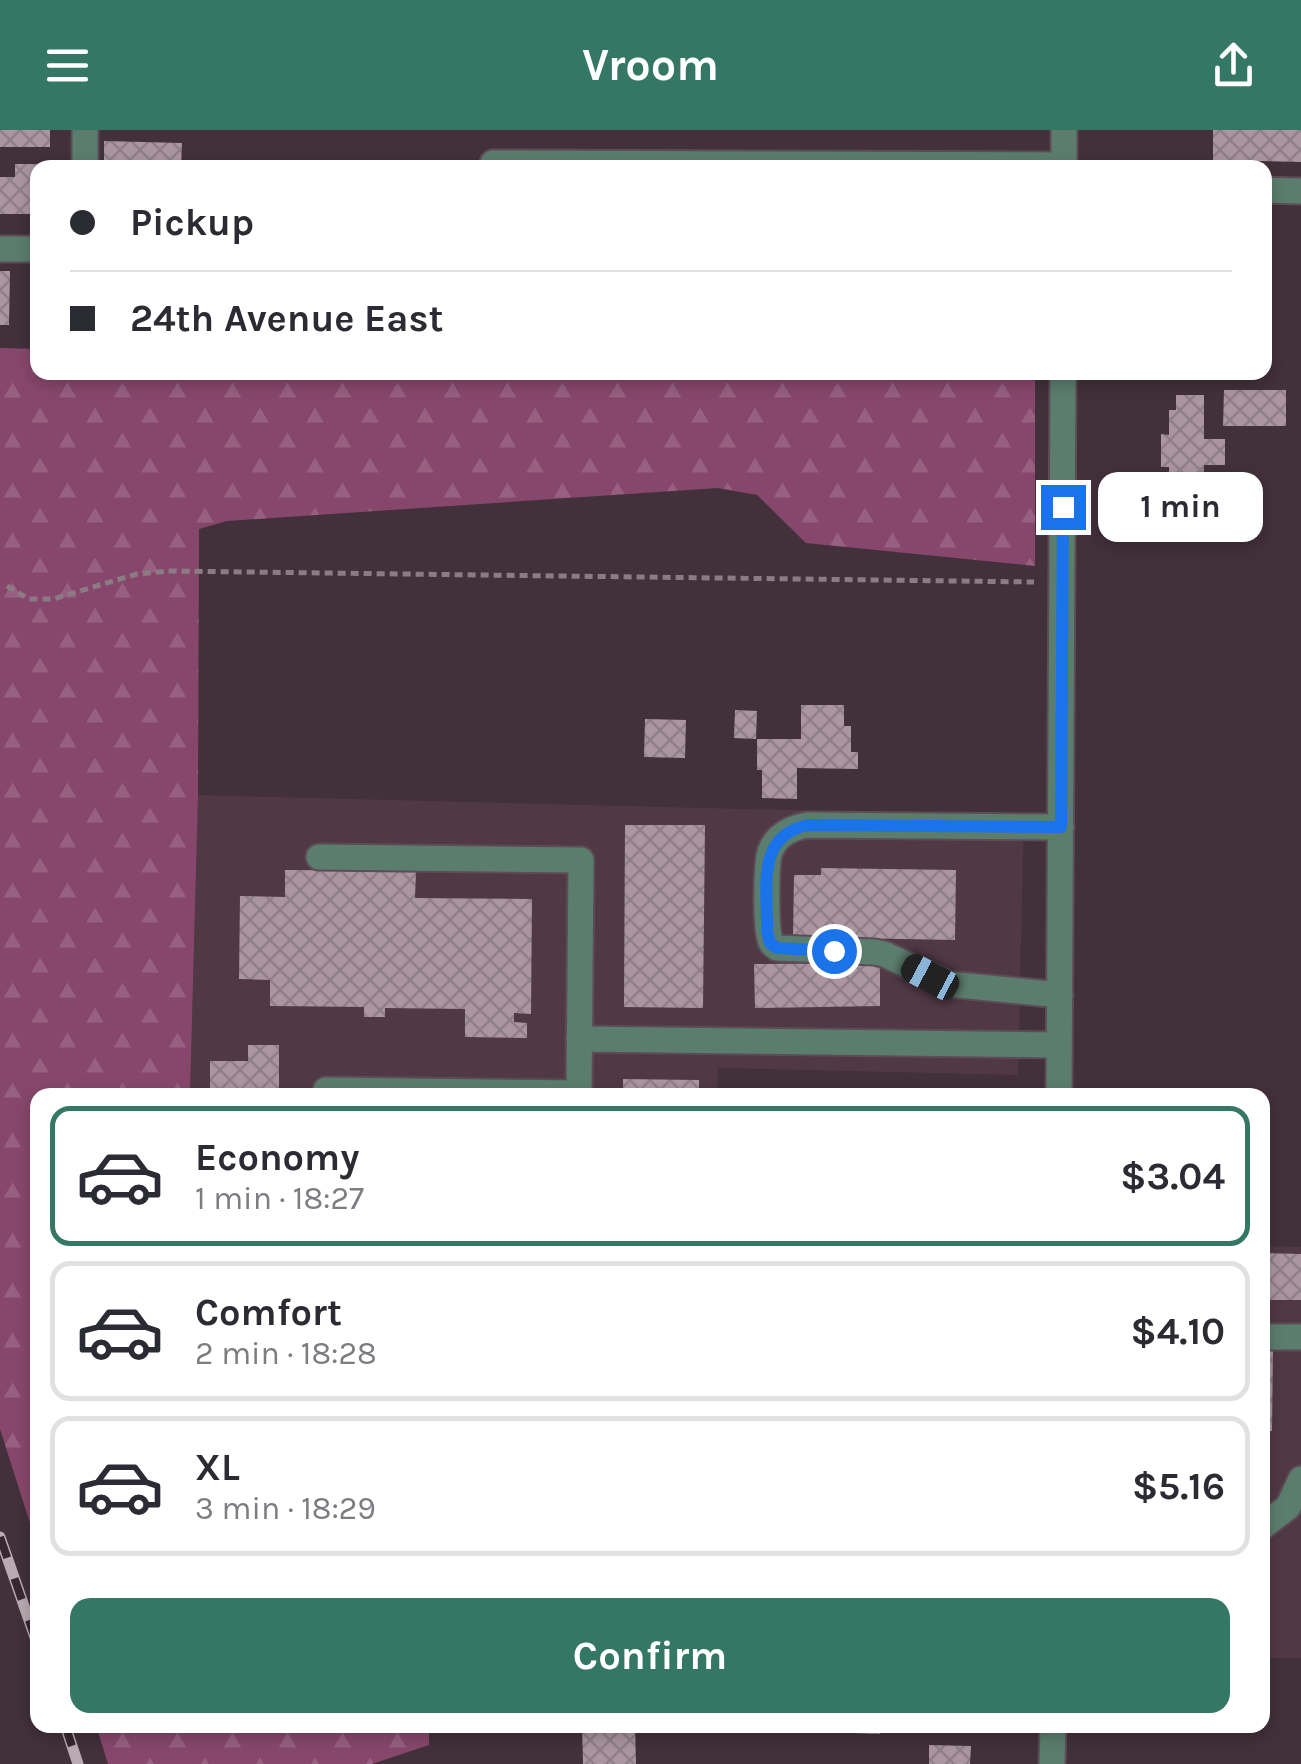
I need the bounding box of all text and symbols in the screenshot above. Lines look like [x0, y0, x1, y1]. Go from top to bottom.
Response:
icon: menu [40, 38, 95, 93]
icon: share [1206, 38, 1261, 93]
text: Vroom [582, 39, 719, 91]
text: Pickup [130, 200, 254, 245]
text: 24th Avenue East [130, 296, 444, 341]
callout: 1 min [1098, 472, 1263, 542]
route end [1041, 485, 1086, 530]
text: 1 min [1140, 488, 1221, 525]
route start [812, 929, 857, 974]
car [896, 950, 964, 1004]
icon: car [75, 1131, 165, 1221]
text: Economy [195, 1135, 359, 1180]
text: $3.04 [1120, 1154, 1225, 1199]
text: 1 min · 18:27 [195, 1180, 364, 1217]
icon: car [75, 1286, 165, 1376]
text: Comfort [195, 1290, 342, 1335]
text: $4.10 [1130, 1309, 1225, 1354]
text: 2 min · 18:28 [195, 1335, 377, 1372]
icon: car [75, 1441, 165, 1531]
text: XL [195, 1445, 240, 1490]
text: $5.16 [1132, 1464, 1225, 1509]
text: 3 min · 18:29 [195, 1490, 376, 1527]
button: Confirm [70, 1598, 1230, 1713]

